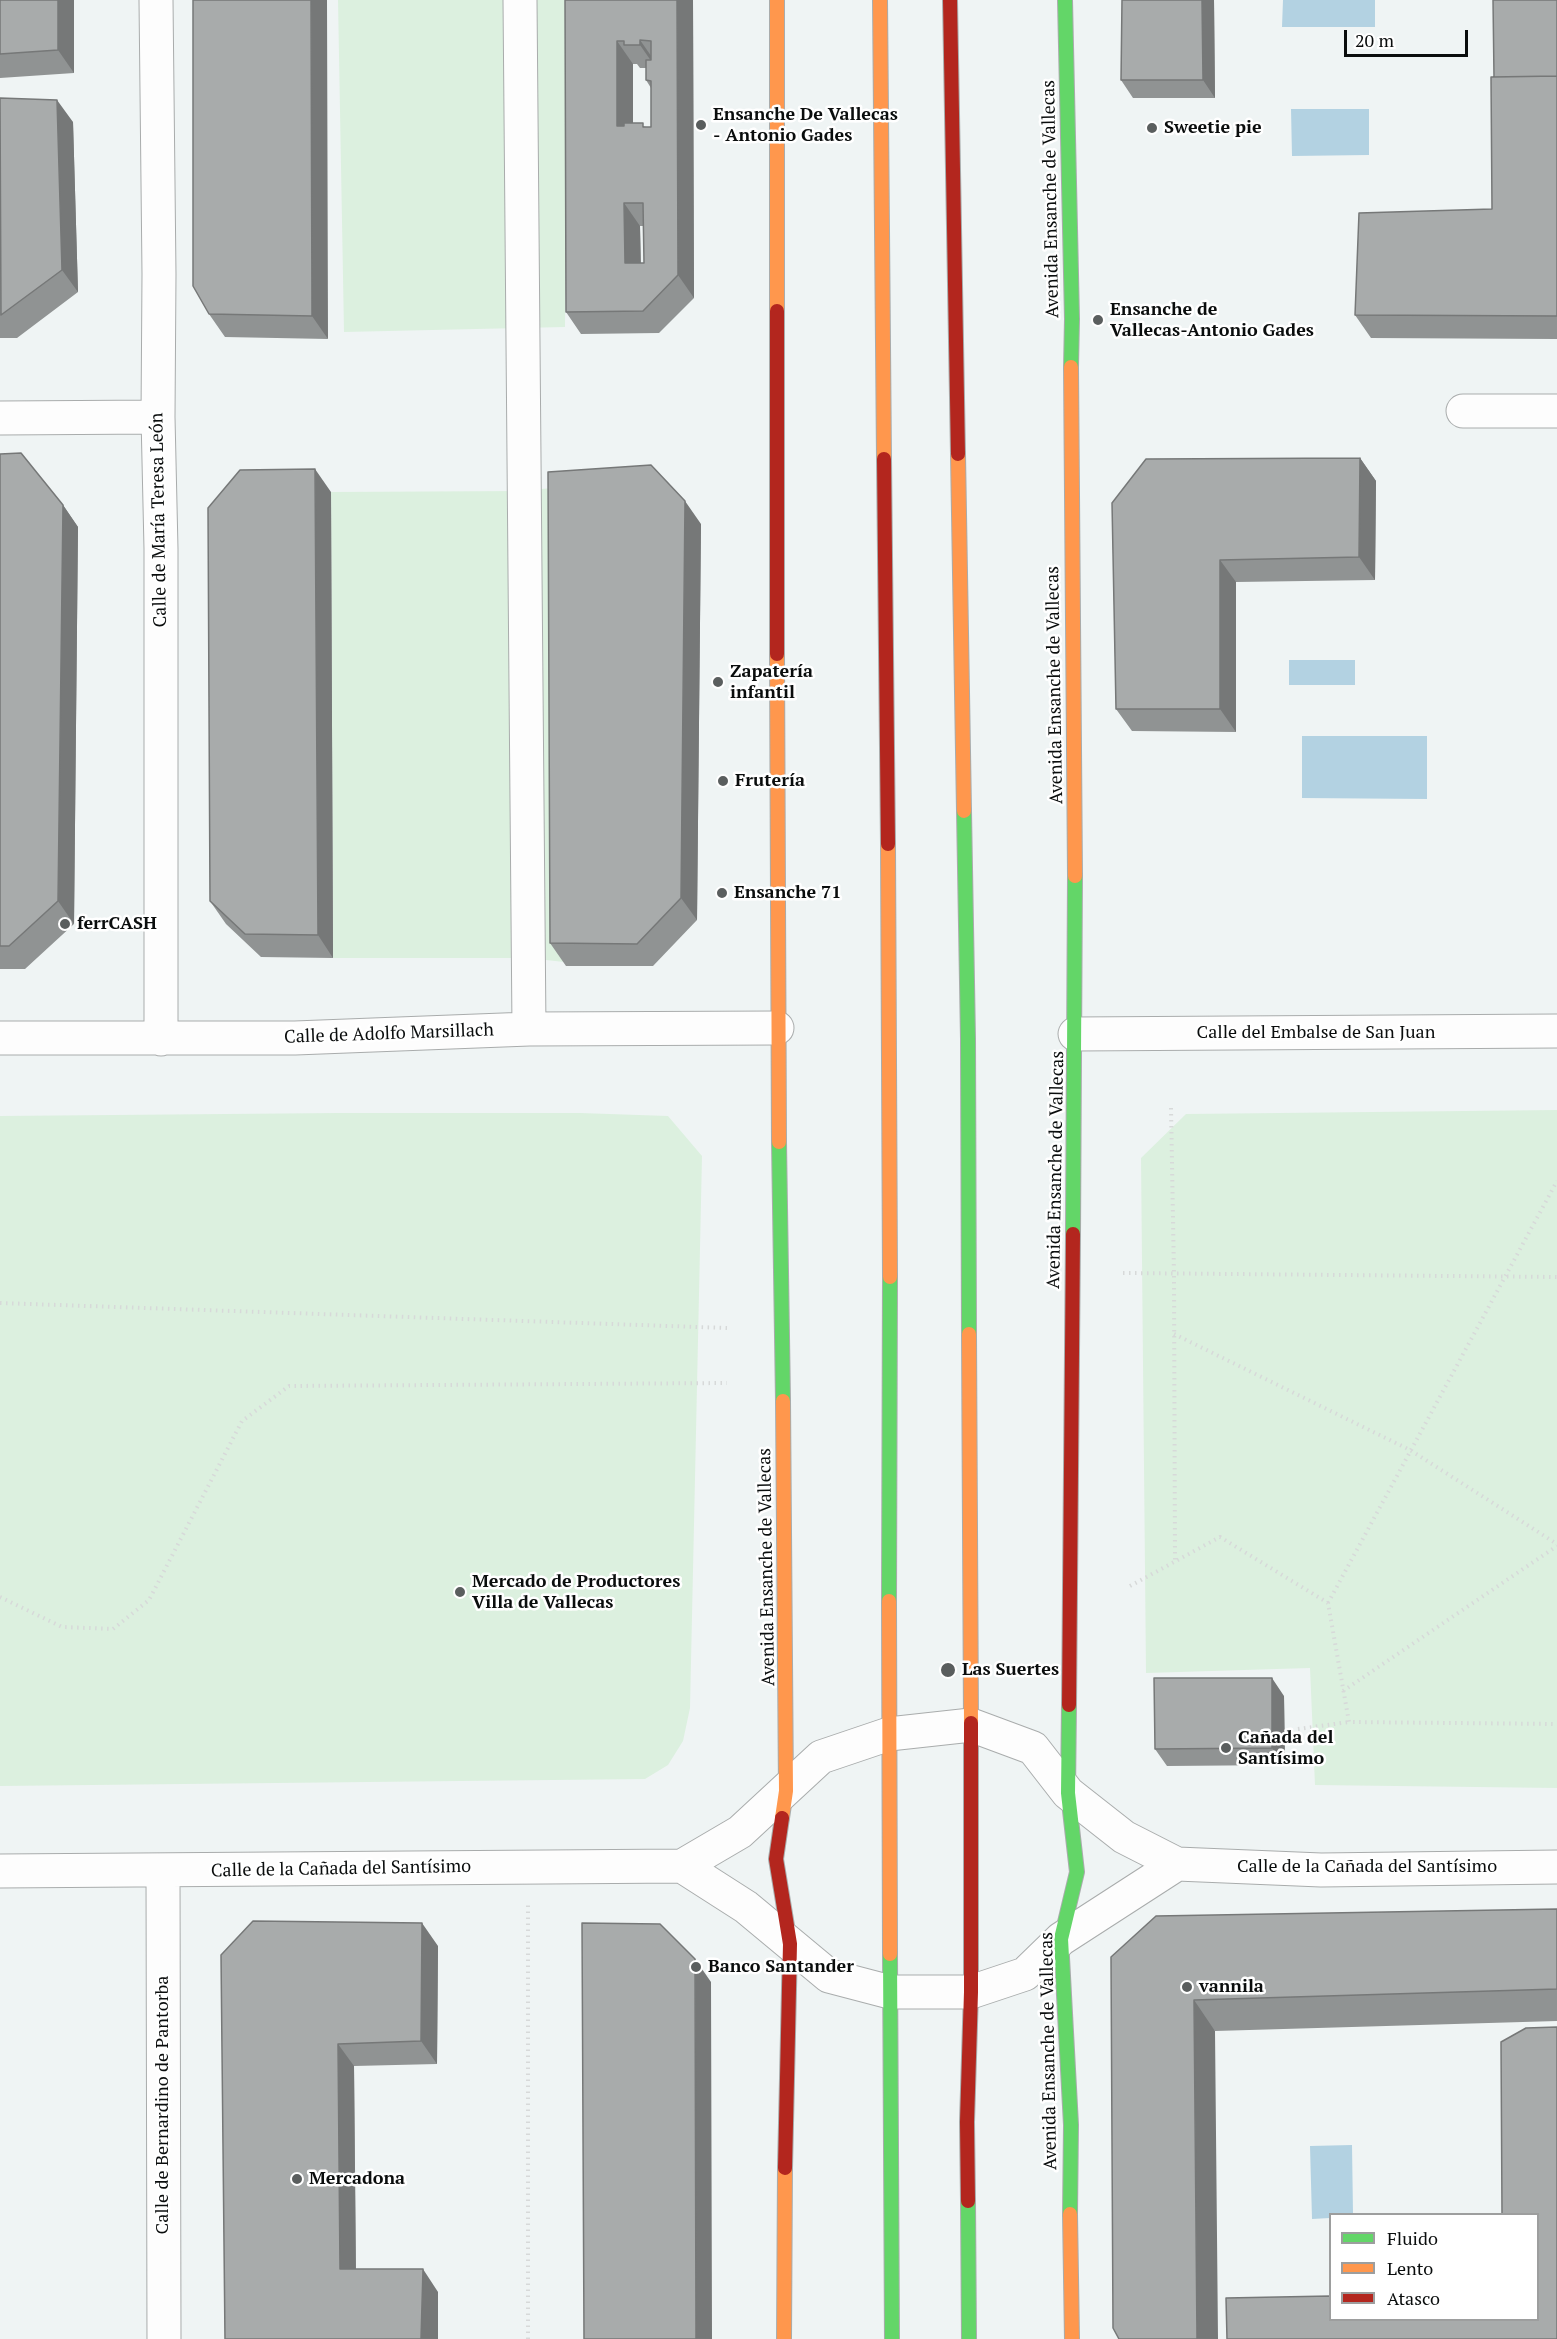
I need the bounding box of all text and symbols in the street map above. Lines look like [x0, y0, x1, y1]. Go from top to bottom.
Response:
scale bar [1347, 18, 1472, 56]
text: 20 m [1355, 28, 1394, 52]
street label: Avenida Ensanche de Vallecas [1038, 80, 1064, 318]
place label: Ensanche De Vallecas - Antonio Gades [713, 104, 898, 146]
place label: Sweetie pie [1164, 117, 1262, 139]
marker: Ensanche De Vallecas - Antonio Gades [694, 118, 708, 132]
marker: Sweetie pie [1145, 121, 1159, 135]
place label: Ensanche de Vallecas-Antonio Gades [1110, 299, 1314, 342]
marker: Ensanche de Vallecas-Antonio Gades [1091, 313, 1105, 327]
street label: Calle de María Teresa León [146, 412, 172, 628]
street label: Avenida Ensanche de Vallecas [1042, 566, 1068, 804]
place label: Zapatería infantil [730, 661, 813, 704]
marker: Zapatería infantil [711, 675, 725, 689]
place label: Frutería [735, 770, 805, 792]
marker: Frutería [716, 774, 730, 788]
place label: Ensanche 71 [734, 882, 841, 904]
marker: Ensanche 71 [715, 886, 729, 900]
place label: ferrCASH [77, 913, 157, 935]
marker: ferrCASH [58, 917, 72, 931]
street label: Calle de Adolfo Marsillach [284, 1020, 494, 1048]
street label: Calle del Embalse de San Juan [1197, 1022, 1435, 1044]
street label: Avenida Ensanche de Vallecas [1043, 1051, 1069, 1289]
street label: Avenida Ensanche de Vallecas [754, 1448, 780, 1686]
place label: Mercado de Productores Villa de Vallecas [472, 1571, 680, 1614]
marker: Mercado de Productores Villa de Vallecas [453, 1585, 467, 1599]
place label: Las Suertes [962, 1659, 1059, 1681]
marker: Las Suertes [939, 1661, 957, 1679]
place label: Cañada del Santísimo [1238, 1727, 1333, 1770]
marker: Cañada del Santísimo [1219, 1741, 1233, 1755]
street label: Calle de la Cañada del Santísimo [211, 1856, 471, 1882]
street label: Calle de la Cañada del Santísimo [1237, 1856, 1497, 1878]
street label: Avenida Ensanche de Vallecas [1036, 1932, 1062, 2170]
place label: Banco Santander [708, 1956, 854, 1978]
marker: Banco Santander [689, 1960, 703, 1974]
street label: Calle de Bernardino de Pantorba [152, 1976, 174, 2234]
place label: vannila [1199, 1976, 1264, 1998]
marker: vannila [1180, 1980, 1194, 1994]
place label: Mercadona [309, 2168, 405, 2190]
marker: Mercadona [290, 2172, 304, 2186]
legend [1329, 2213, 1539, 2321]
text: Fluido [1387, 2226, 1438, 2250]
text: Lento [1387, 2256, 1433, 2280]
text: Atasco [1387, 2286, 1440, 2310]

